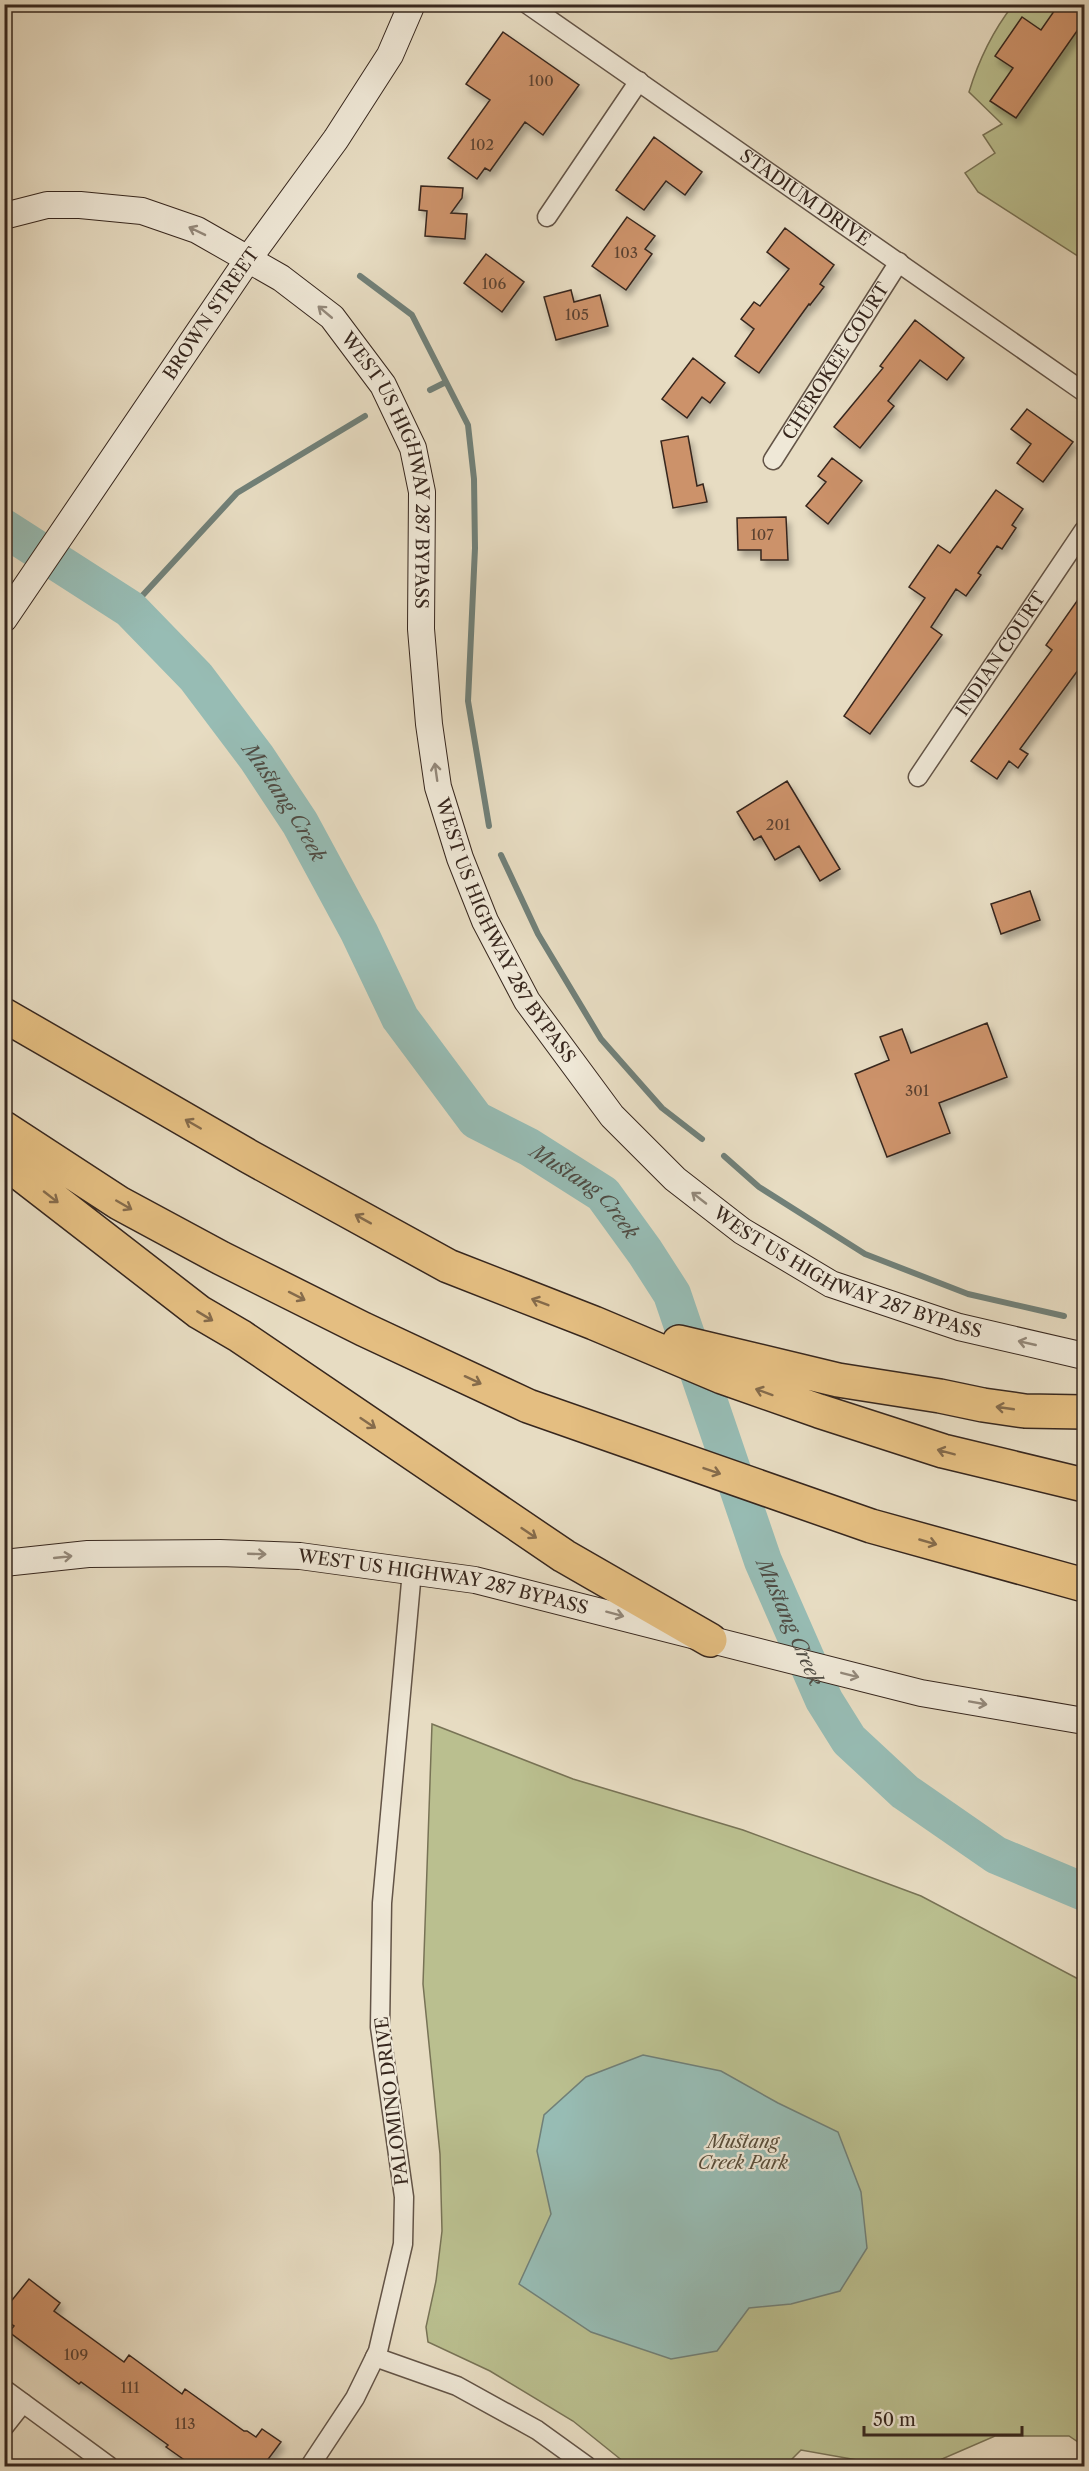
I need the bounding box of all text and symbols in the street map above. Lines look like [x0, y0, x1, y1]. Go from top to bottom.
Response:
house number: 100 [528, 71, 554, 90]
house number: 102 [470, 135, 494, 154]
street label: STADIUM DRIVE [736, 145, 875, 251]
one-way arrow [188, 225, 206, 237]
street label: BROWN STREET [159, 243, 264, 384]
house number: 103 [614, 243, 638, 262]
house number: 106 [482, 274, 507, 293]
street label: CHEROKEE COURT [778, 278, 894, 444]
house number: 105 [565, 305, 589, 324]
one-way arrow [317, 306, 333, 319]
street label: WEST US HIGHWAY 287 BYPASS [336, 327, 433, 609]
house number: 107 [750, 525, 774, 544]
street label: INDIAN COURT [951, 588, 1050, 720]
water label: Mustang Creek [237, 736, 331, 866]
one-way arrow [430, 763, 441, 783]
street label: WEST US HIGHWAY 287 BYPASS [431, 794, 580, 1067]
house number: 201 [766, 815, 791, 834]
house number: 301 [905, 1081, 930, 1100]
one-way arrow [185, 1118, 202, 1130]
water label: Mustang Creek [524, 1138, 644, 1244]
one-way arrow [42, 1190, 58, 1203]
one-way arrow [692, 1191, 708, 1204]
one-way arrow [115, 1199, 132, 1211]
street label: WEST US HIGHWAY 287 BYPASS [708, 1201, 984, 1343]
one-way arrow [355, 1213, 373, 1224]
one-way arrow [287, 1291, 305, 1302]
one-way arrow [531, 1295, 550, 1306]
one-way arrow [196, 1310, 213, 1322]
one-way arrow [1018, 1336, 1037, 1348]
one-way arrow [463, 1375, 481, 1387]
one-way arrow [755, 1385, 774, 1396]
one-way arrow [996, 1402, 1016, 1413]
one-way arrow [359, 1417, 375, 1429]
one-way arrow [937, 1445, 956, 1457]
one-way arrow [702, 1466, 721, 1477]
one-way arrow [520, 1527, 537, 1539]
one-way arrow [918, 1537, 937, 1548]
street label: WEST US HIGHWAY 287 BYPASS [296, 1545, 590, 1619]
one-way arrow [247, 1549, 267, 1560]
one-way arrow [52, 1551, 72, 1562]
water label: Mustang Creek [751, 1553, 828, 1690]
one-way arrow [605, 1609, 624, 1621]
one-way arrow [840, 1670, 859, 1682]
one-way arrow [968, 1697, 988, 1708]
street label: PALOMINO DRIVE [371, 2015, 413, 2187]
park label: Mustang Creek Park [698, 2131, 789, 2174]
house number: 109 [64, 2345, 88, 2364]
house number: 111 [121, 2378, 140, 2397]
scale bar [864, 2399, 1022, 2437]
text: 50 m [873, 2409, 916, 2431]
house number: 113 [175, 2414, 195, 2433]

